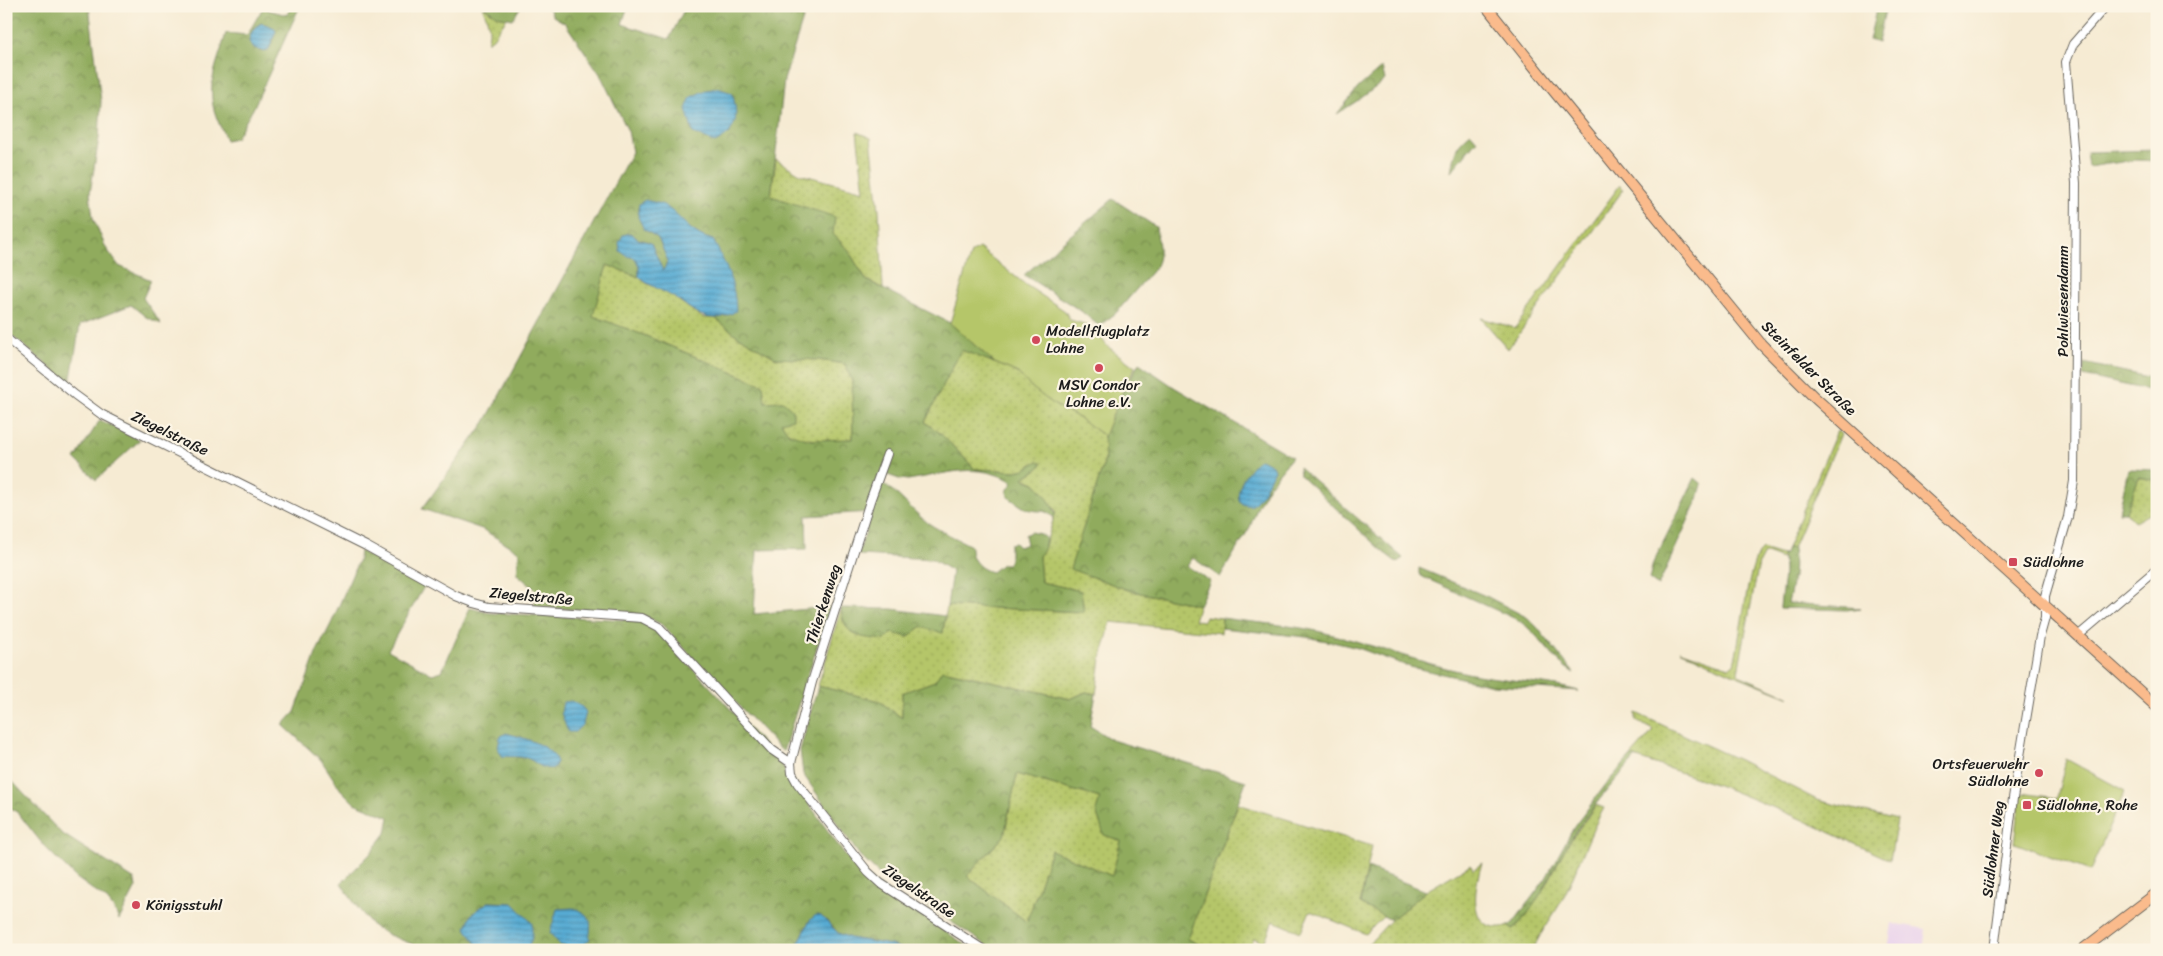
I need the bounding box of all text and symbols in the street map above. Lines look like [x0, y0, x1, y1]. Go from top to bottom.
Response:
street label: Pohlwiesendamm [2050, 245, 2076, 357]
street label: Steinfelder Straße [1755, 314, 1863, 422]
place label: Modellflugplatz Lohne [1046, 318, 1150, 361]
marker: Modellflugplatz Lohne [1030, 334, 1042, 346]
marker: MSV Condor Lohne e.V. [1093, 362, 1105, 374]
place label: MSV Condor Lohne e.V. [1058, 372, 1140, 415]
street label: Ziegelstraße [127, 403, 213, 463]
place label: Südlohne [2023, 549, 2084, 575]
marker: Südlohne [2007, 556, 2019, 568]
street label: Thierkenweg [798, 560, 848, 648]
street label: Ziegelstraße [488, 579, 574, 613]
place label: Ortsfeuerwehr Südlohne [1933, 751, 2030, 794]
marker: Ortsfeuerwehr Südlohne [2033, 767, 2045, 779]
place label: Südlohne, Rohe [2037, 792, 2138, 818]
street label: Südlohner Weg [1974, 799, 2012, 899]
marker: Südlohne, Rohe [2021, 799, 2033, 811]
street label: Ziegelstraße [877, 857, 961, 925]
place label: Königsstuhl [146, 892, 223, 918]
marker: Königsstuhl [130, 899, 142, 911]

